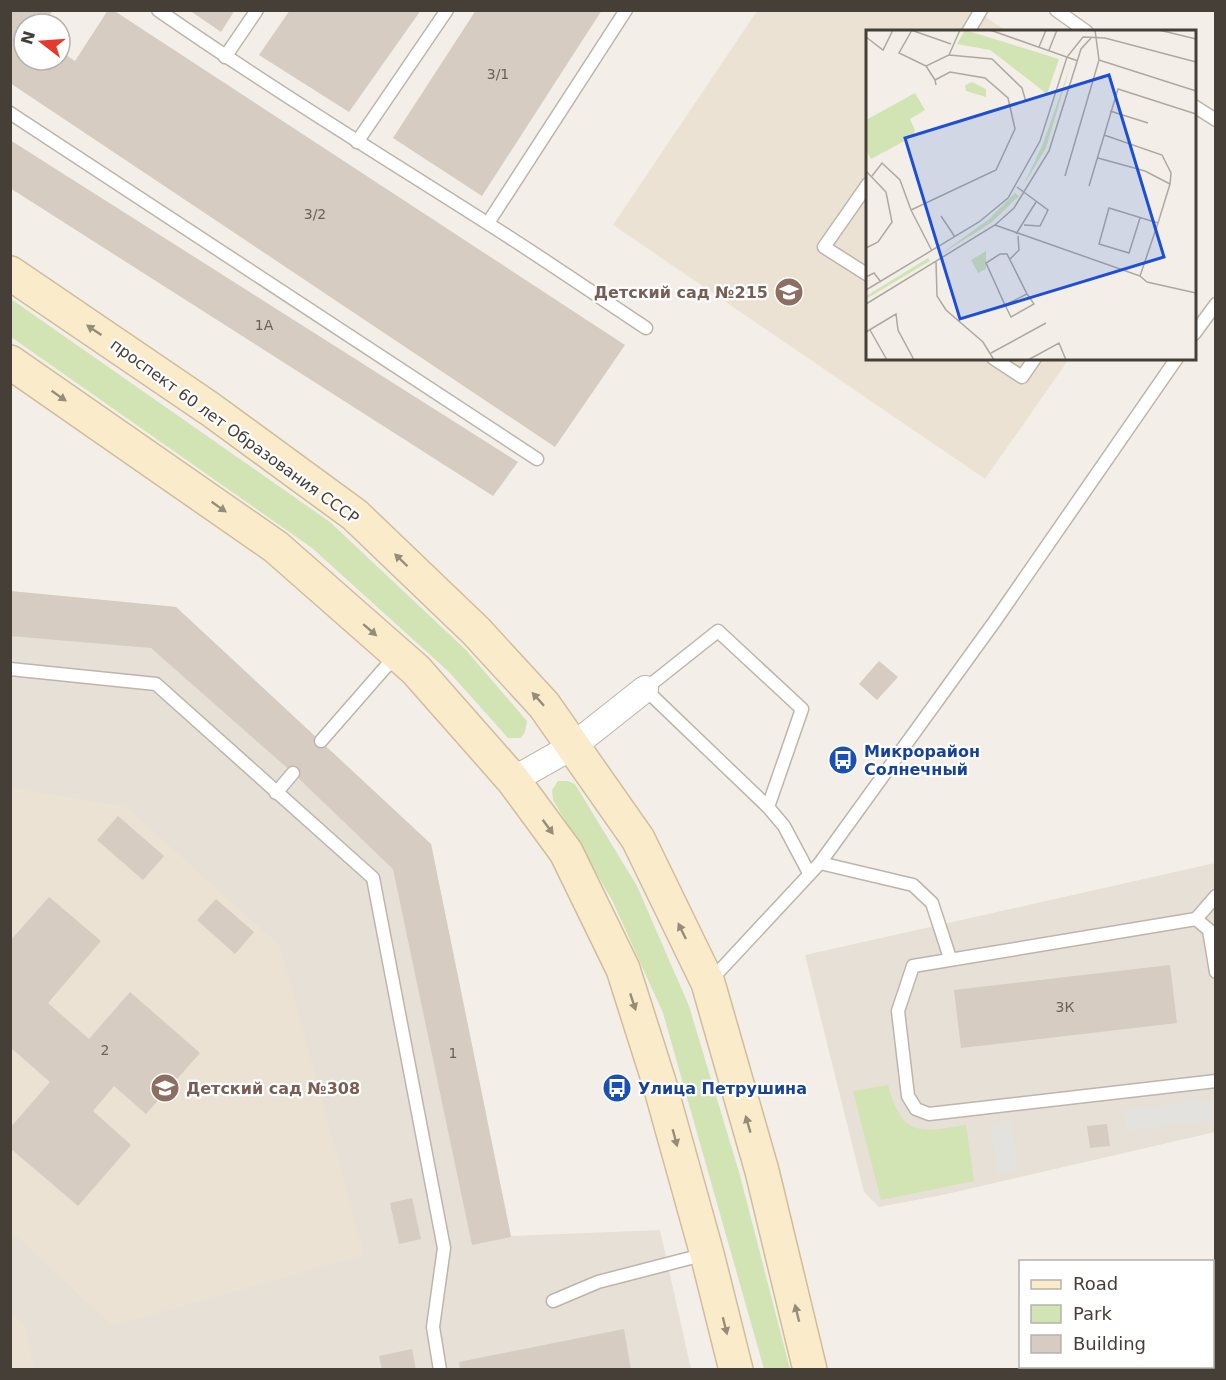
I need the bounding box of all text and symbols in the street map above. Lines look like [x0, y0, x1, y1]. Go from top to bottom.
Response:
north arrow [12, 12, 72, 72]
text: N [17, 29, 39, 47]
inset map [866, 30, 1196, 360]
house number: 3/1 [487, 66, 509, 82]
house number: 3/2 [304, 206, 326, 222]
school or university icon: Детский сад №215 [773, 276, 805, 308]
place label: Детский сад №215 [594, 283, 768, 302]
house number: 1А [255, 317, 274, 333]
one-way arrow [86, 325, 103, 336]
street label: проспект 60 лет Образования СССР [107, 335, 363, 528]
one-way arrow [50, 390, 66, 402]
one-way arrow [210, 501, 226, 513]
one-way arrow [394, 553, 409, 567]
one-way arrow [362, 623, 377, 636]
one-way arrow [532, 692, 545, 707]
place label: Микрорайон Солнечный [864, 742, 980, 779]
bus stop icon: Микрорайон Солнечный [827, 744, 859, 776]
one-way arrow [541, 820, 553, 835]
one-way arrow [678, 922, 687, 939]
one-way arrow [629, 993, 639, 1011]
house number: 3К [1056, 999, 1074, 1015]
house number: 2 [101, 1042, 109, 1058]
house number: 1 [449, 1045, 457, 1061]
school or university icon: Детский сад №308 [149, 1072, 181, 1104]
bus stop icon: Улица Петрушина [601, 1072, 633, 1104]
place label: Детский сад №308 [186, 1079, 360, 1098]
place label: Улица Петрушина [638, 1079, 807, 1098]
one-way arrow [743, 1115, 752, 1133]
one-way arrow [671, 1129, 680, 1147]
legend [1019, 1260, 1214, 1368]
text: Road [1073, 1273, 1118, 1294]
one-way arrow [791, 1303, 801, 1322]
text: Park [1073, 1303, 1112, 1324]
one-way arrow [721, 1317, 731, 1336]
text: Building [1073, 1333, 1146, 1354]

